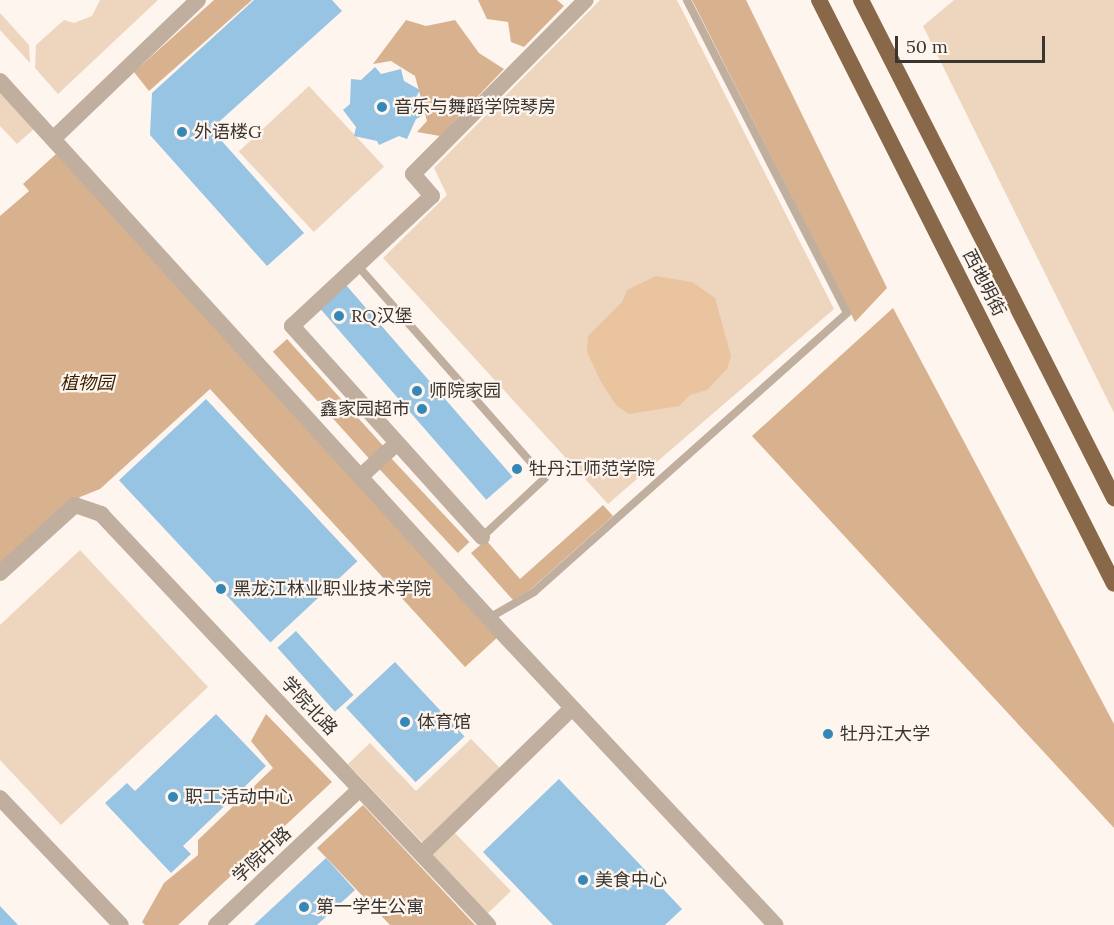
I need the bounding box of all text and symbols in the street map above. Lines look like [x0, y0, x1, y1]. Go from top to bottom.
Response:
scale bar [898, 24, 1048, 62]
text: 50 m [906, 35, 948, 58]
place label: 音乐与舞蹈学院琴房 [394, 96, 556, 118]
marker: 音乐与舞蹈学院琴房 [375, 100, 389, 114]
place label: 外语楼G [194, 121, 262, 143]
marker: 外语楼G [175, 125, 189, 139]
street label: 西地明街 [958, 246, 1010, 320]
place label: RQ汉堡 [351, 305, 413, 327]
marker: RQ汉堡 [332, 309, 346, 323]
park label: 植物园 [60, 372, 114, 394]
place label: 师院家园 [429, 380, 501, 402]
marker: 师院家园 [410, 384, 424, 398]
place label: 鑫家园超市 [320, 398, 410, 420]
marker: 鑫家园超市 [415, 402, 429, 416]
place label: 牡丹江师范学院 [529, 458, 655, 480]
marker: 牡丹江师范学院 [510, 462, 524, 476]
place label: 黑龙江林业职业技术学院 [233, 578, 431, 600]
marker: 黑龙江林业职业技术学院 [214, 582, 228, 596]
street label: 学院北路 [277, 672, 341, 740]
place label: 体育馆 [417, 711, 471, 733]
marker: 体育馆 [398, 715, 412, 729]
place label: 牡丹江大学 [840, 723, 930, 745]
marker: 牡丹江大学 [821, 727, 835, 741]
place label: 职工活动中心 [185, 786, 293, 808]
marker: 职工活动中心 [166, 790, 180, 804]
street label: 学院中路 [228, 823, 296, 887]
place label: 美食中心 [595, 869, 667, 891]
marker: 美食中心 [576, 873, 590, 887]
place label: 第一学生公寓 [316, 896, 424, 918]
marker: 第一学生公寓 [297, 900, 311, 914]

